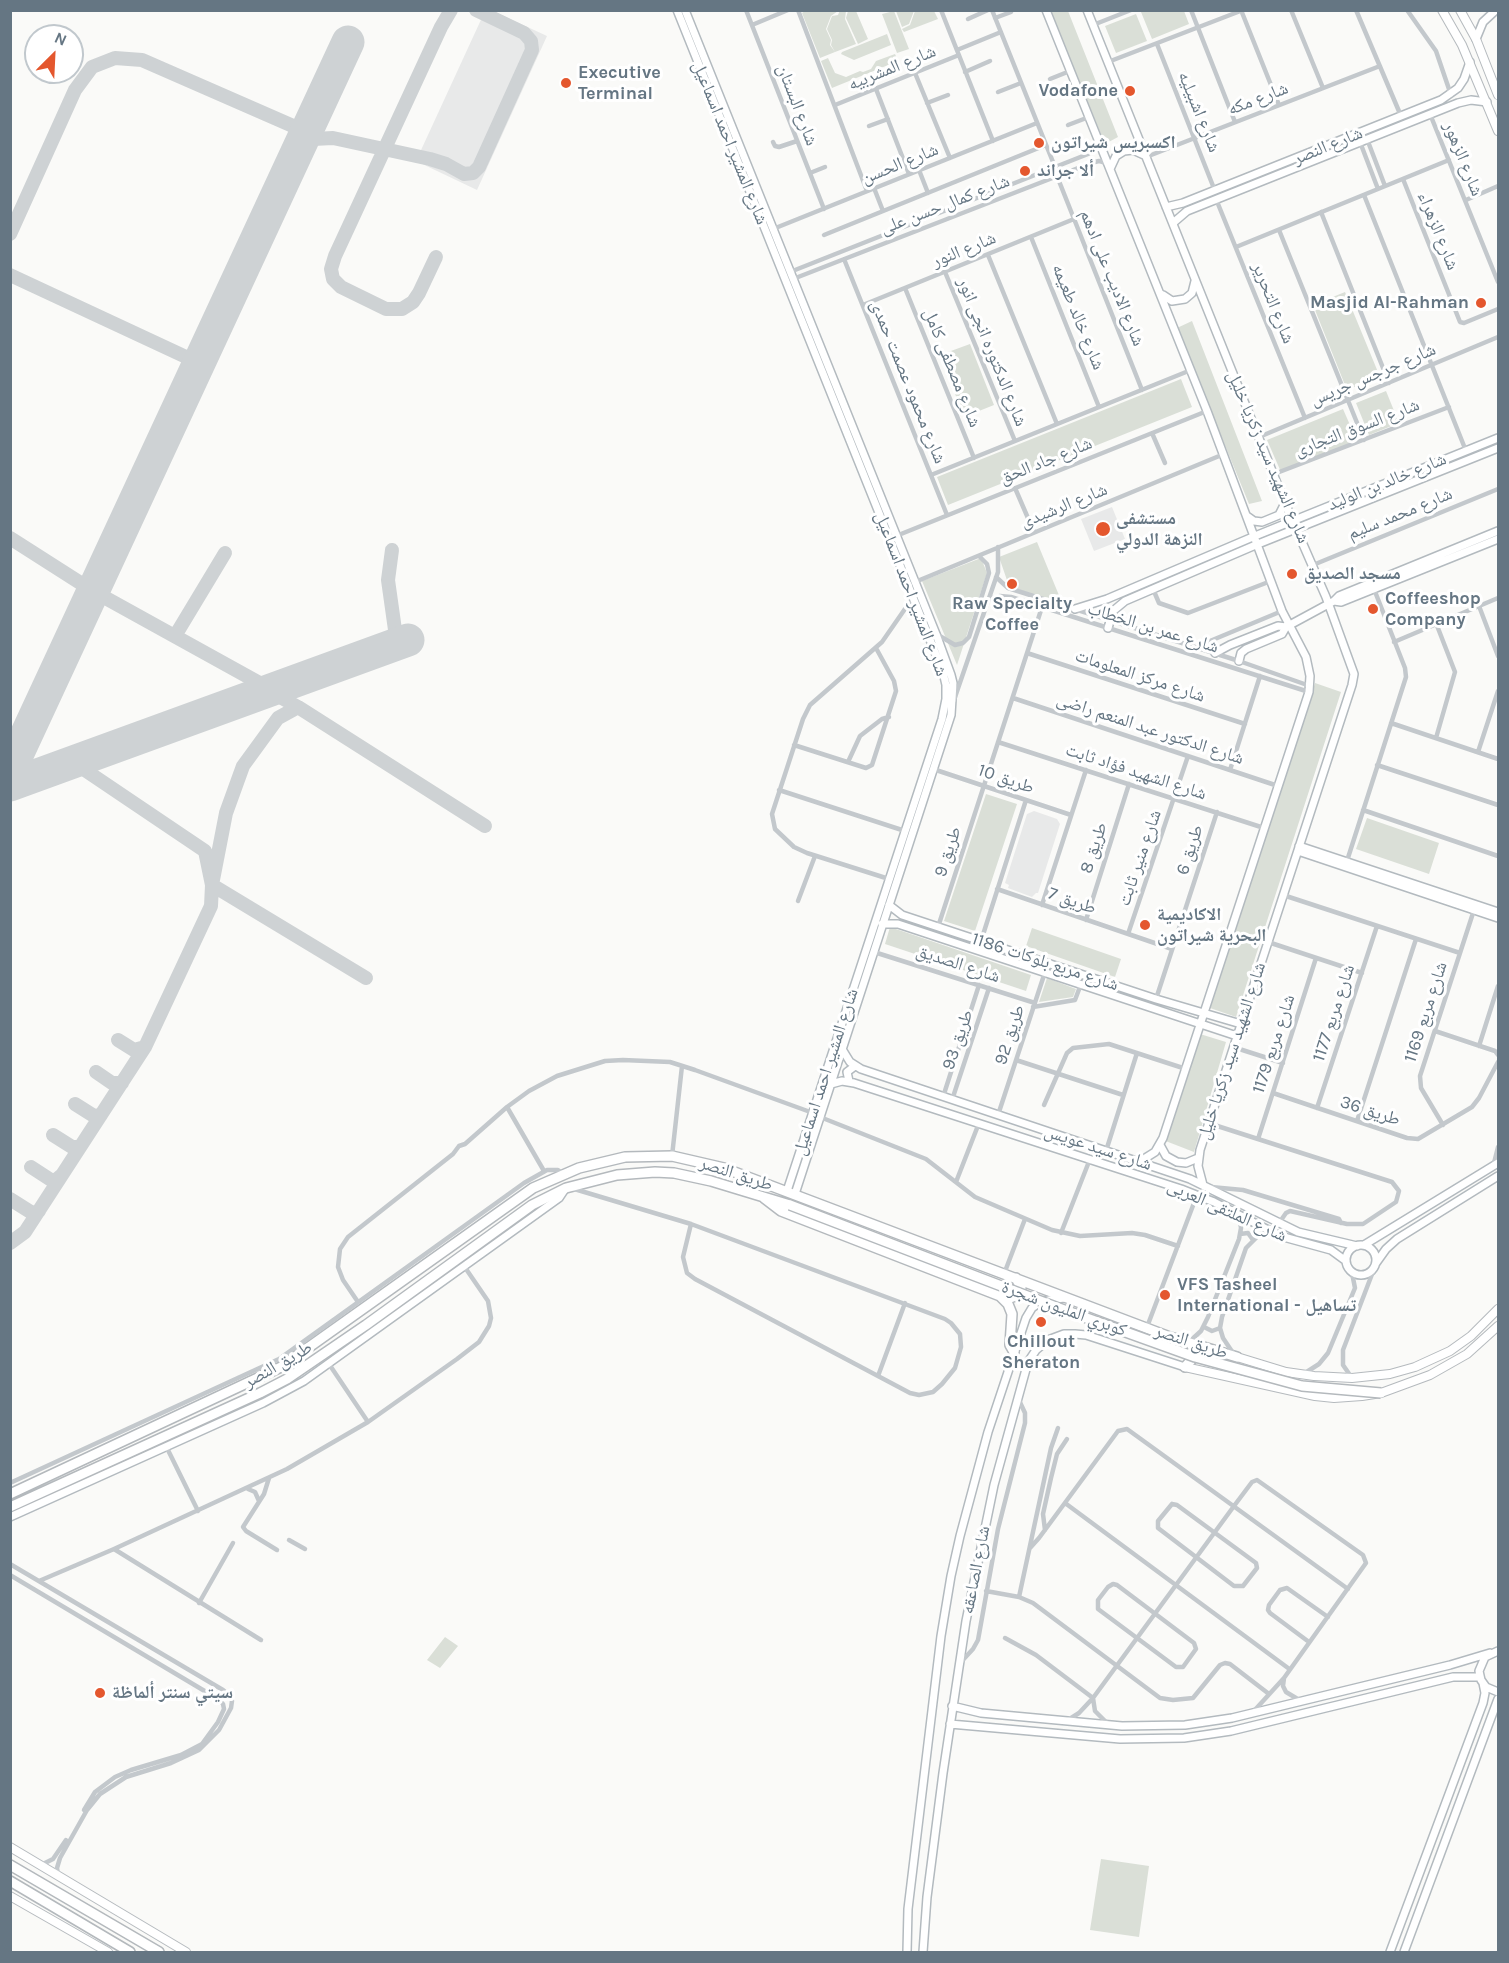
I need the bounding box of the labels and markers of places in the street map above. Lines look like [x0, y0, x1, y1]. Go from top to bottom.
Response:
place label: Executive Terminal [578, 62, 661, 104]
marker: Executive Terminal [559, 76, 573, 90]
place label: Vodafone [1039, 80, 1118, 102]
marker: Vodafone [1123, 84, 1137, 98]
place label: اكسبريس شيراتون [1051, 132, 1176, 154]
marker: اكسبريس شيراتون [1032, 136, 1046, 150]
place label: ألا جراند [1037, 160, 1094, 182]
marker: ألا جراند [1018, 164, 1032, 178]
place label: Masjid Al-Rahman [1310, 292, 1469, 314]
marker: Masjid Al-Rahman [1474, 296, 1488, 310]
place label: مستشفى النزهة الدولي [1116, 508, 1203, 550]
marker: مستشفى النزهة الدولي [1094, 520, 1112, 538]
place label: مسجد الصديق [1304, 563, 1401, 585]
marker: مسجد الصديق [1285, 567, 1299, 581]
marker: Raw Specialty Coffee [1005, 577, 1019, 591]
place label: Coffeeshop Company [1385, 588, 1481, 630]
place label: Raw Specialty Coffee [952, 593, 1072, 636]
marker: Coffeeshop Company [1366, 602, 1380, 616]
place label: الاكاديمية البحرية شيراتون [1157, 904, 1266, 946]
marker: الاكاديمية البحرية شيراتون [1138, 918, 1152, 932]
place label: VFS Tasheel International - تساهيل [1177, 1274, 1356, 1316]
marker: VFS Tasheel International - تساهيل [1158, 1288, 1172, 1302]
marker: Chillout Sheraton [1034, 1315, 1048, 1329]
place label: Chillout Sheraton [1002, 1331, 1080, 1374]
place label: سيتي سنتر ألماظة [112, 1682, 233, 1704]
marker: سيتي سنتر ألماظة [93, 1686, 107, 1700]

